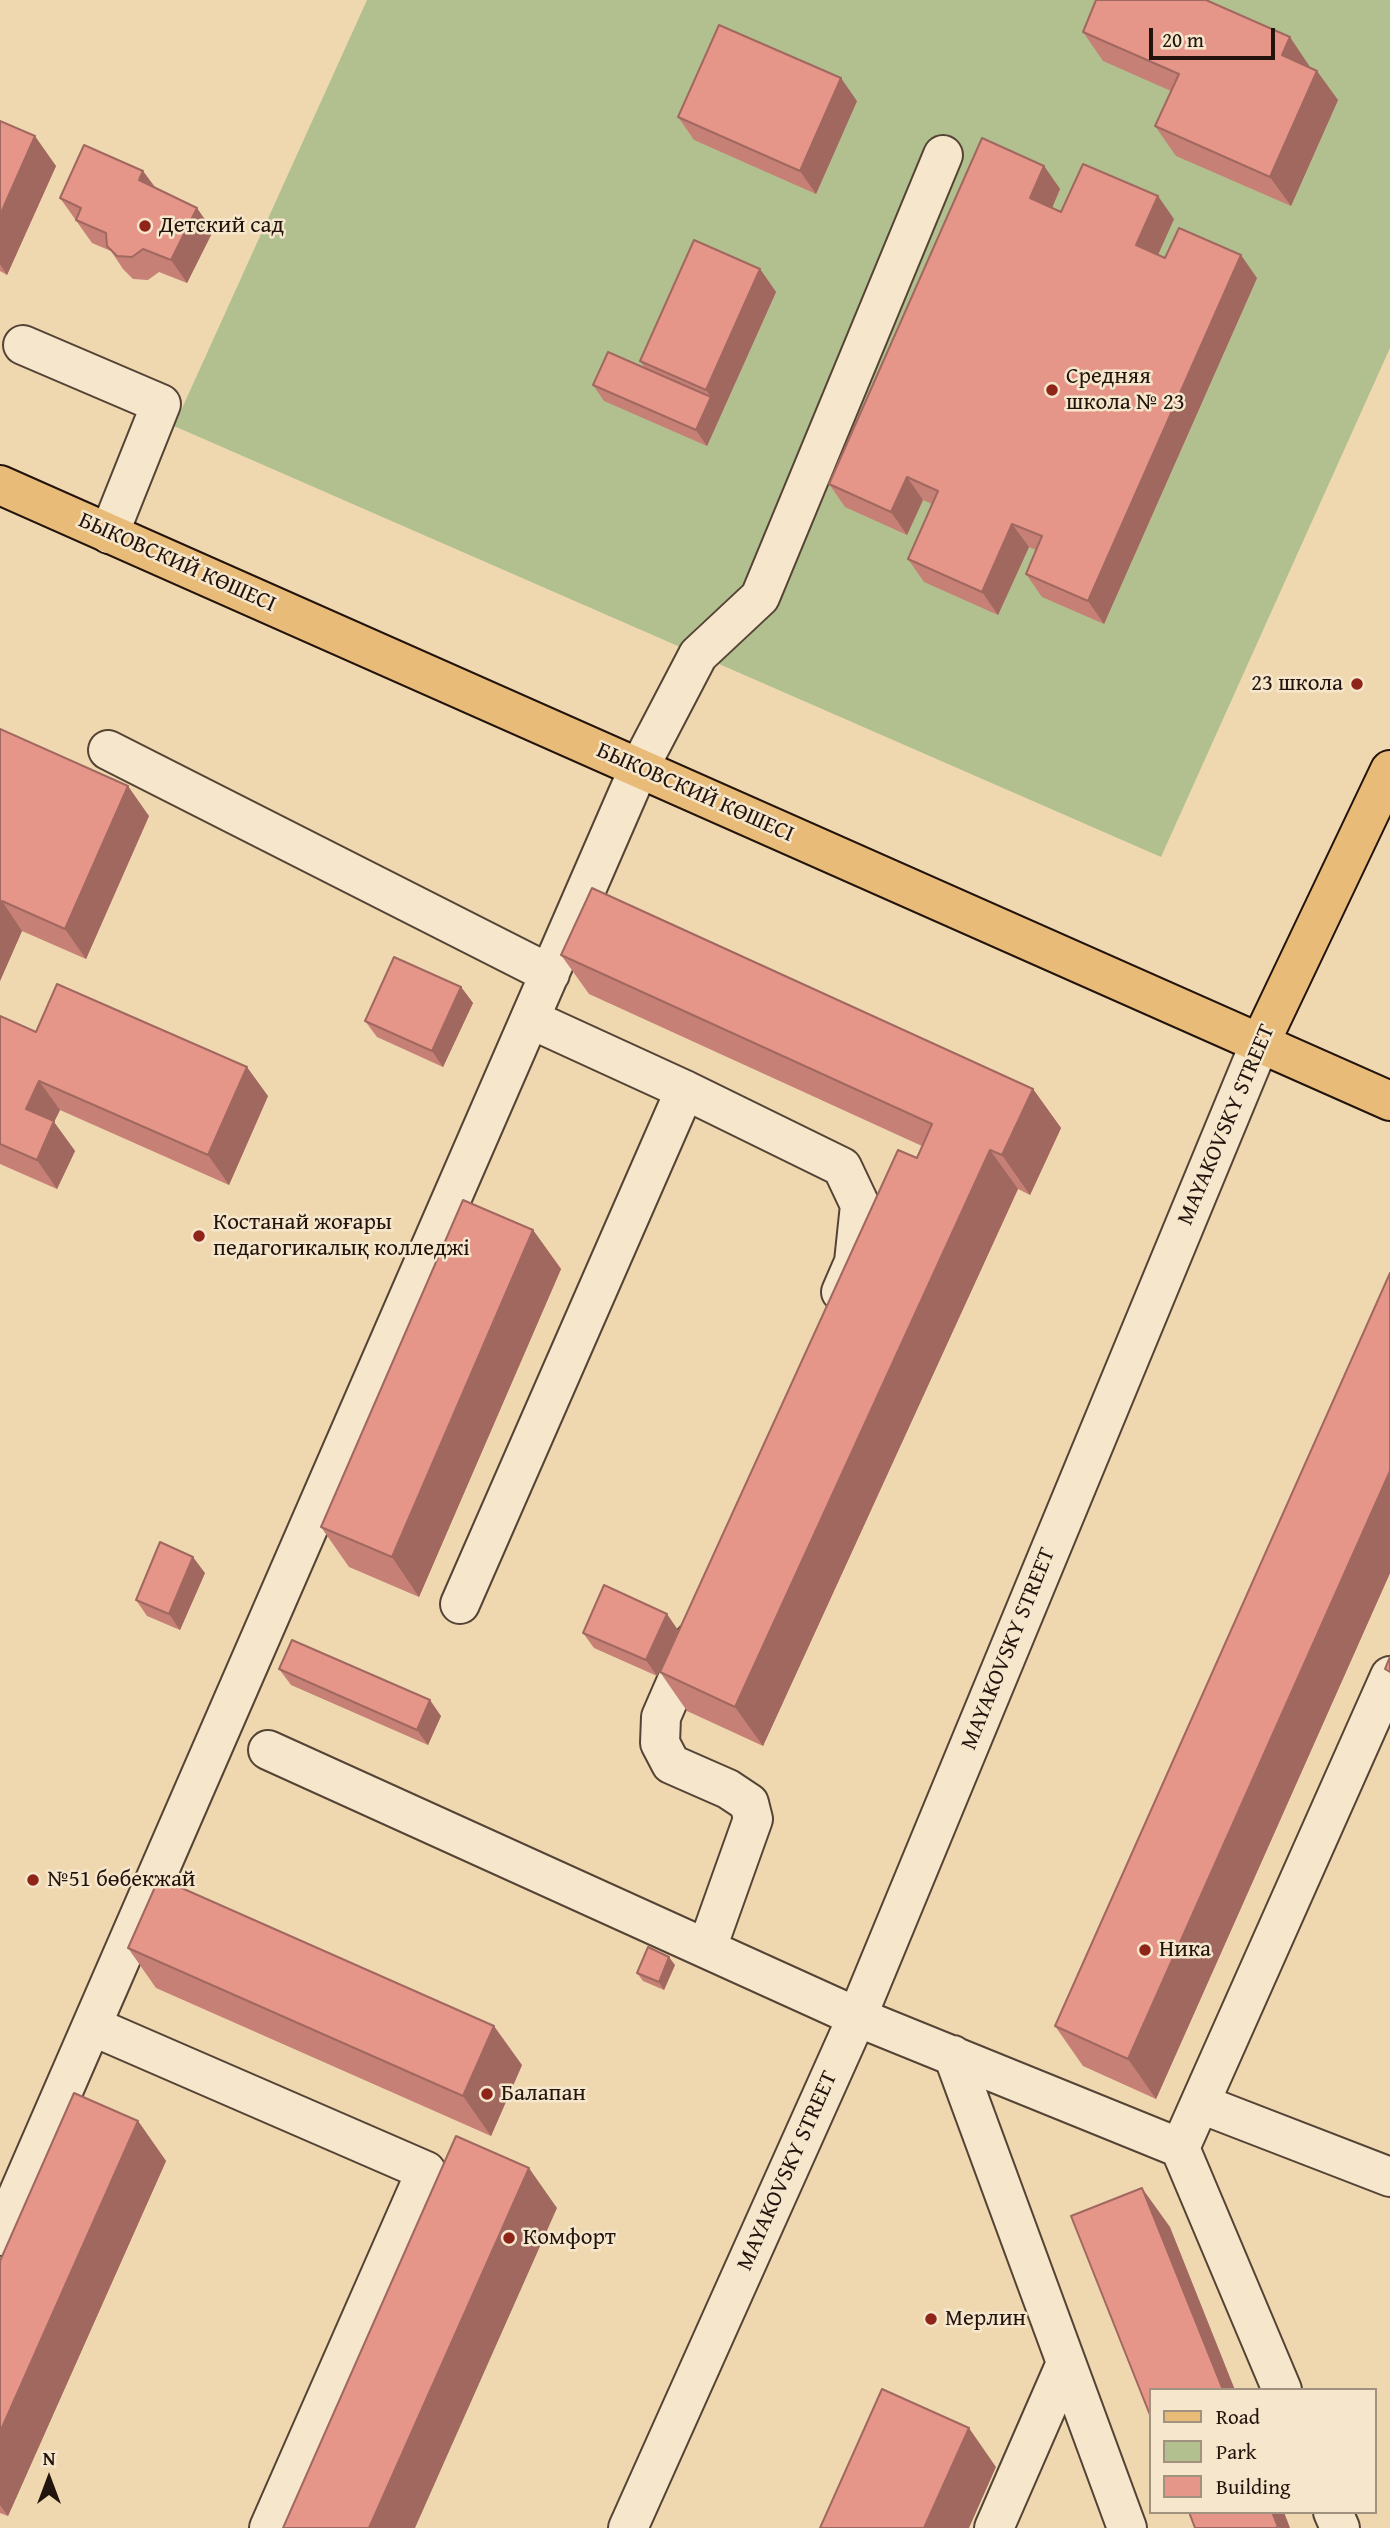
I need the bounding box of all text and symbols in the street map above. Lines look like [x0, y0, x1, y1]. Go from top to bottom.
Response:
scale bar [1152, 14, 1278, 58]
text: 20 m [1162, 24, 1204, 55]
place label: Детский сад [159, 212, 284, 240]
marker: Детский сад [137, 218, 153, 234]
place label: Средняя школа № 23 [1066, 363, 1185, 417]
marker: Средняя школа № 23 [1044, 382, 1060, 398]
street label: БЫКОВСКИЙ КӨШЕСІ [74, 507, 280, 619]
place label: 23 школа [1251, 670, 1343, 698]
marker: 23 школа [1349, 676, 1365, 692]
street label: БЫКОВСКИЙ КӨШЕСІ [592, 737, 798, 849]
street label: MAYAKOVSKY STREET [1172, 1021, 1282, 1229]
place label: Костанай жоғары педагогикалық колледжі [213, 1209, 470, 1263]
marker: Костанай жоғары педагогикалық колледжі [191, 1228, 207, 1244]
street label: MAYAKOVSKY STREET [956, 1544, 1062, 1754]
place label: №51 бөбекжай [47, 1866, 196, 1894]
marker: №51 бөбекжай [25, 1872, 41, 1888]
place label: Ника [1159, 1936, 1211, 1964]
marker: Ника [1137, 1942, 1153, 1958]
street label: MAYAKOVSKY STREET [732, 2067, 844, 2275]
place label: Балапан [501, 2080, 586, 2108]
marker: Балапан [479, 2086, 495, 2102]
place label: Комфорт [523, 2224, 616, 2252]
marker: Комфорт [501, 2230, 517, 2246]
place label: Мерлин [945, 2305, 1026, 2333]
marker: Мерлин [923, 2311, 939, 2327]
legend [1148, 2388, 1376, 2514]
text: Road [1216, 2401, 1260, 2432]
text: Park [1216, 2436, 1257, 2467]
north arrow [14, 2444, 84, 2514]
text: N [43, 2444, 55, 2472]
text: Building [1216, 2471, 1290, 2502]

